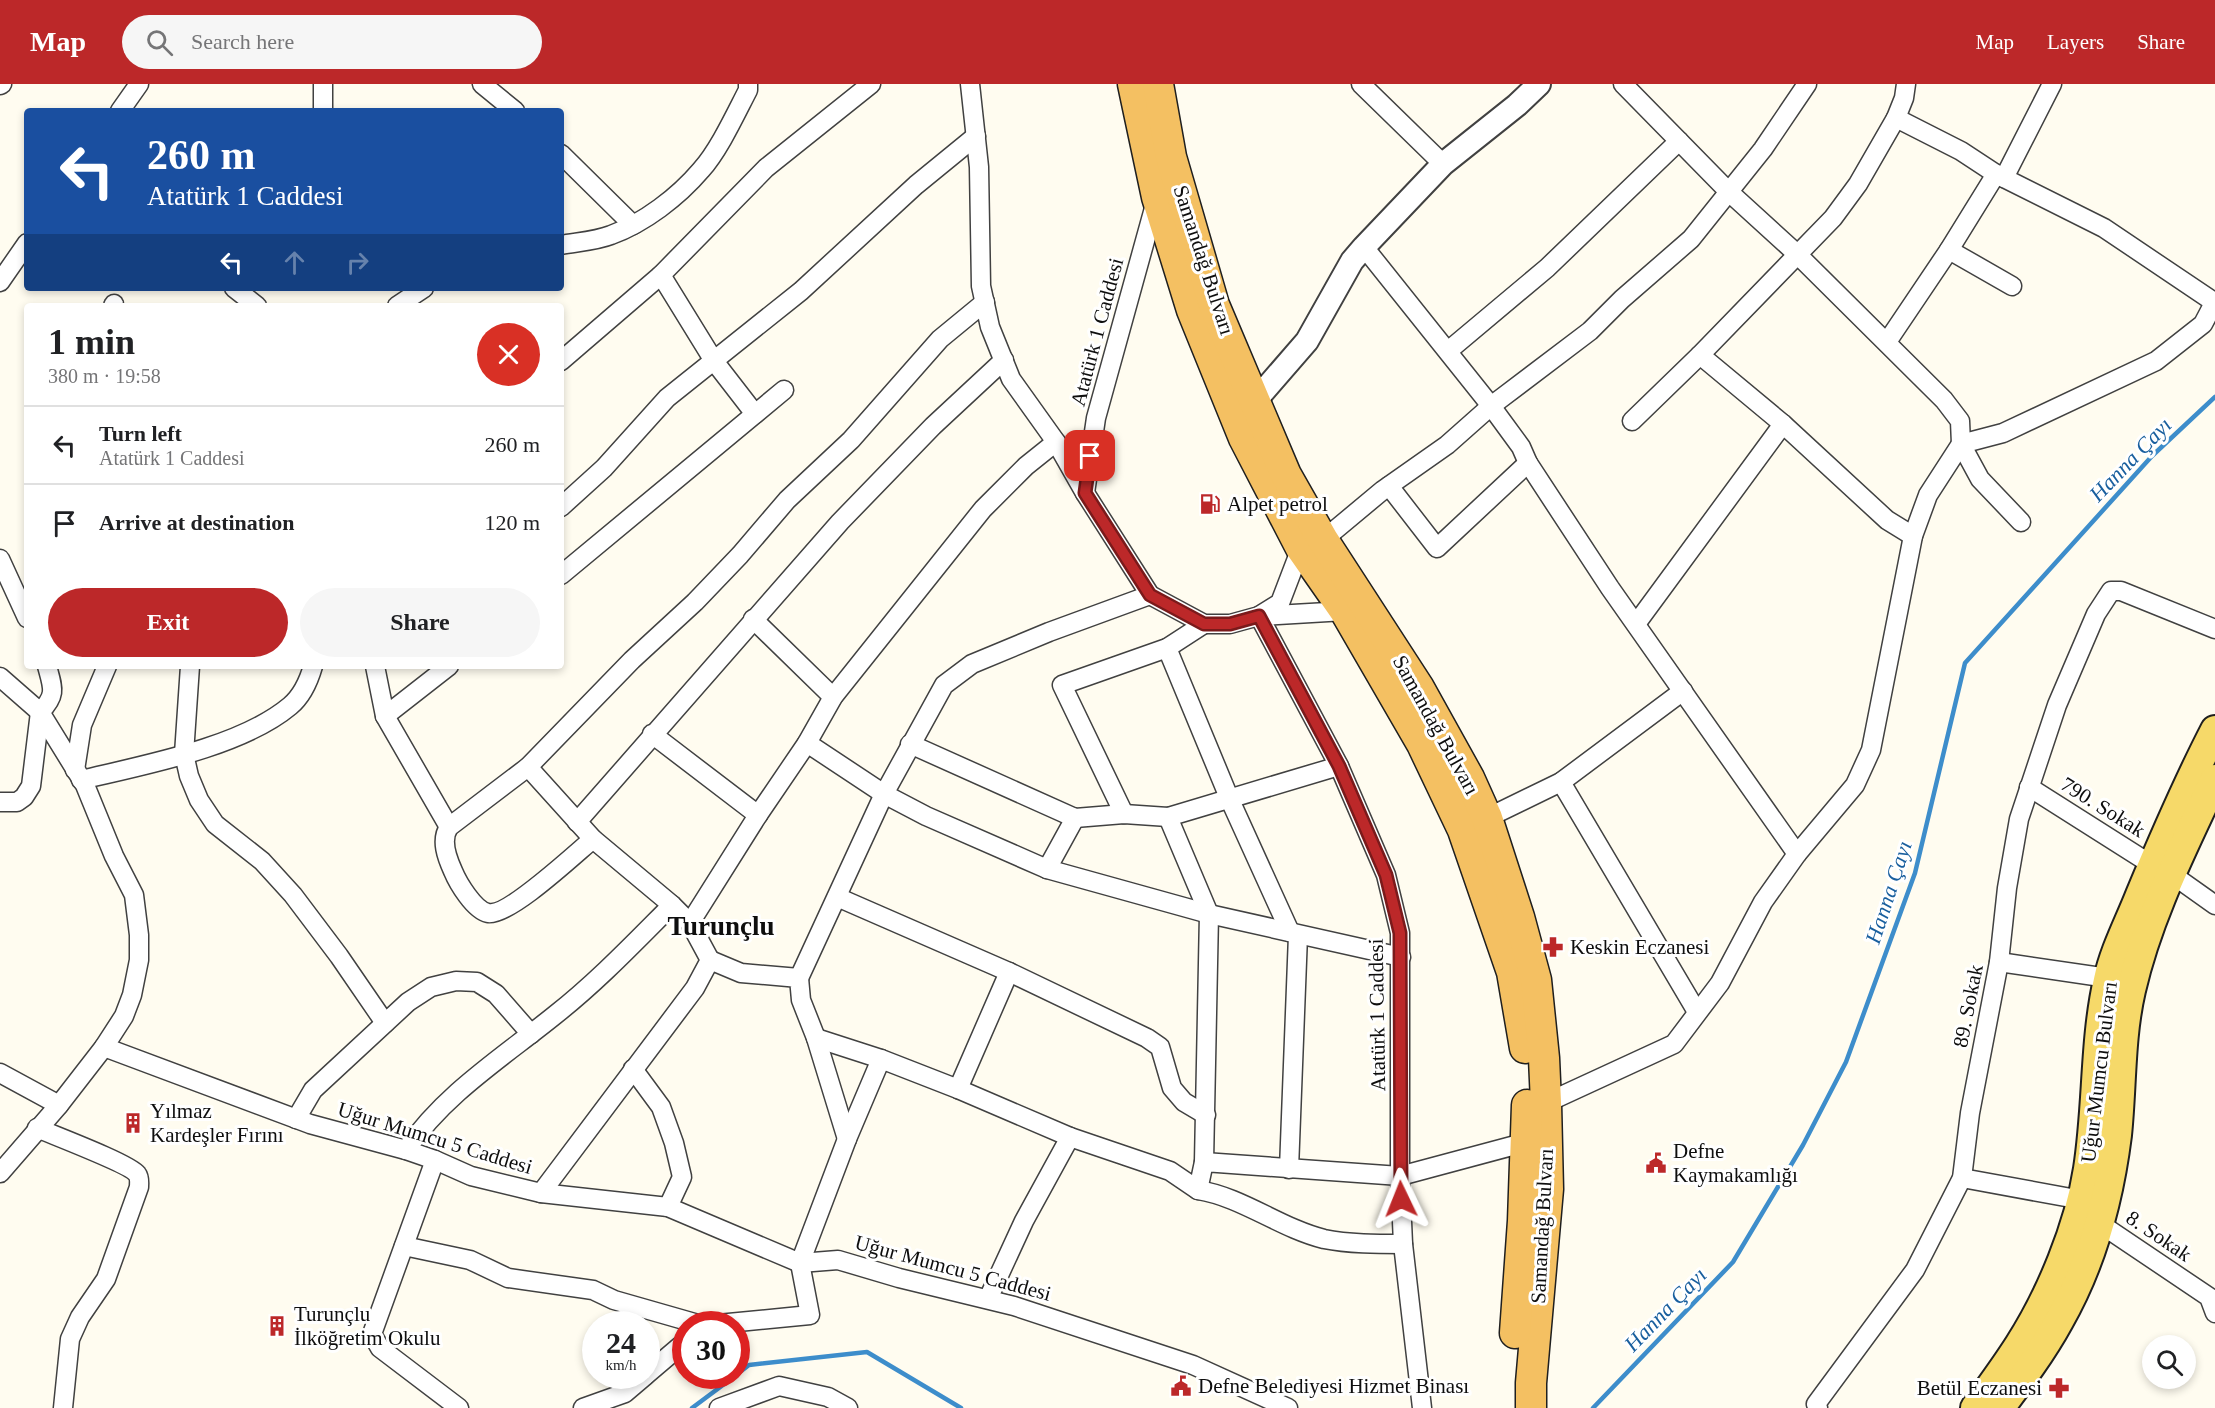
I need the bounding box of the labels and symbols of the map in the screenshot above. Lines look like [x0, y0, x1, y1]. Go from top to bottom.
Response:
street label: Samandağ Bulvarı [1169, 182, 1240, 338]
street label: Atatürk 1 Caddesi [1066, 255, 1128, 409]
water label: Hanna Çayı [2084, 412, 2176, 507]
pin [1064, 430, 1115, 481]
fuel station icon: Alpet petrol [1198, 492, 1222, 516]
place label: Alpet petrol [1227, 492, 1328, 516]
street label: Samandağ Bulvarı [1388, 651, 1484, 799]
street label: 790. Sokak [2057, 772, 2150, 842]
water label: Hanna Çayı [1860, 837, 1917, 948]
district label: Turunçlu [667, 911, 775, 941]
pharmacy icon: Keskin Eczanesi [1541, 935, 1565, 959]
place label: Keskin Eczanesi [1570, 935, 1710, 959]
street label: Atatürk 1 Caddesi [1364, 938, 1390, 1092]
street label: 89. Sokak [1948, 962, 1988, 1050]
street label: Uğur Mumcu Bulvarı [2076, 980, 2122, 1164]
street label: Uğur Mumcu 5 Caddesi [335, 1097, 535, 1179]
place label: Yılmaz Kardeşler Fırını [150, 1099, 284, 1147]
building icon: Yılmaz Kardeşler Fırını [121, 1111, 145, 1135]
place label: Defne Kaymakamlığı [1673, 1139, 1798, 1187]
street label: Samandağ Bulvarı [1526, 1147, 1558, 1304]
public building icon: Defne Kaymakamlığı [1644, 1151, 1668, 1175]
position arrow [1369, 1167, 1433, 1231]
street label: 8. Sokak [2122, 1206, 2197, 1267]
street label: Uğur Mumcu 5 Caddesi [852, 1230, 1054, 1306]
water label: Hanna Çayı [1619, 1262, 1711, 1357]
place label: Turunçlu İlköğretim Okulu [294, 1302, 441, 1350]
speed limit sign: 30 [672, 1311, 750, 1389]
building icon: Turunçlu İlköğretim Okulu [265, 1314, 289, 1338]
public building icon: Defne Belediyesi Hizmet Binası [1169, 1374, 1193, 1398]
place label: Defne Belediyesi Hizmet Binası [1198, 1374, 1469, 1398]
place label: Betül Eczanesi [1917, 1376, 2042, 1400]
pharmacy icon: Betül Eczanesi [2047, 1376, 2071, 1400]

